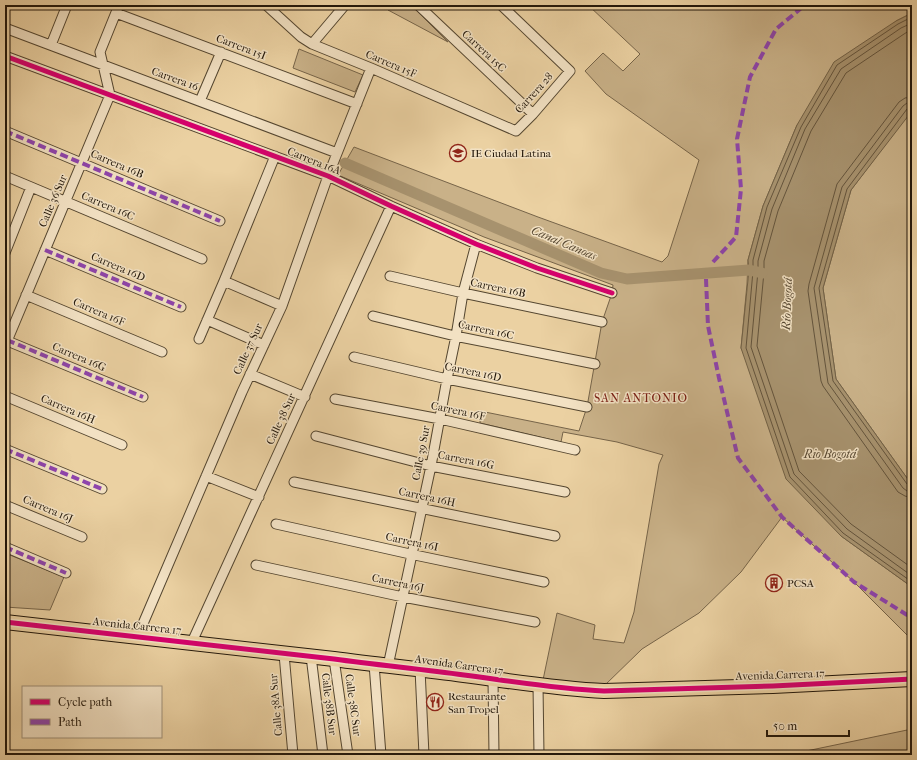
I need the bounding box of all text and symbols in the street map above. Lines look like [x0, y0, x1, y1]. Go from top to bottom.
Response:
street label: Carrera 15C [459, 27, 509, 75]
street label: Carrera 15I [214, 32, 268, 63]
street label: Carrera 15F [364, 47, 418, 81]
street label: Carrera 16 [150, 64, 200, 94]
street label: Carrera 28 [512, 70, 556, 116]
school or university icon: IE Ciudad Latina [448, 143, 468, 163]
street label: Carrera 16A [285, 144, 343, 178]
street label: Carrera 16B [89, 147, 145, 181]
place label: IE Ciudad Latina [471, 147, 552, 160]
street label: Calle 36 Sur [36, 173, 70, 229]
street label: Carrera 16C [79, 189, 137, 223]
water label: Canal Canoas [529, 223, 599, 263]
street label: Carrera 16D [89, 250, 147, 284]
street label: Carrera 16B [469, 276, 527, 300]
water label: Río Bogotá [779, 276, 795, 331]
street label: Carrera 16F [71, 295, 127, 329]
street label: Carrera 16C [457, 318, 515, 342]
street label: Calle 37 Sur [230, 321, 266, 377]
street label: Carrera 16G [50, 340, 108, 374]
street label: Carrera 16D [443, 360, 503, 384]
street label: Calle 38 Sur [263, 391, 299, 447]
district label: SAN ANTONIO [594, 391, 688, 405]
street label: Carrera 16H [39, 392, 97, 426]
street label: Carrera 16F [430, 399, 486, 423]
street label: Calle 39 Sur [409, 424, 433, 481]
water label: Rio Bogotá [803, 447, 858, 461]
street label: Carrera 16G [437, 448, 495, 472]
street label: Carrera 16H [397, 485, 457, 509]
street label: Carrera 16J [21, 493, 75, 525]
street label: Carrera 16I [384, 530, 440, 554]
street label: Carrera 16J [371, 571, 425, 595]
building icon: PCSA [764, 573, 784, 593]
place label: PCSA [787, 577, 815, 590]
street label: Avenida Carrera 17 [91, 615, 182, 637]
street label: Avenida Carrera 17 [413, 652, 504, 678]
street label: Avenida Carrera 17 [734, 667, 825, 683]
street label: Calle 38B Sur [319, 672, 339, 736]
street label: Calle 38A Sur [267, 673, 285, 737]
street label: Calle 38C Sur [342, 673, 364, 737]
legend [22, 686, 162, 738]
place label: Restaurante San Tropel [448, 690, 507, 716]
restaurant icon: Restaurante San Tropel [425, 692, 445, 712]
text: Cycle path [58, 695, 113, 709]
scale bar [767, 712, 849, 738]
text: Path [58, 715, 82, 729]
text: 50 m [773, 719, 797, 733]

